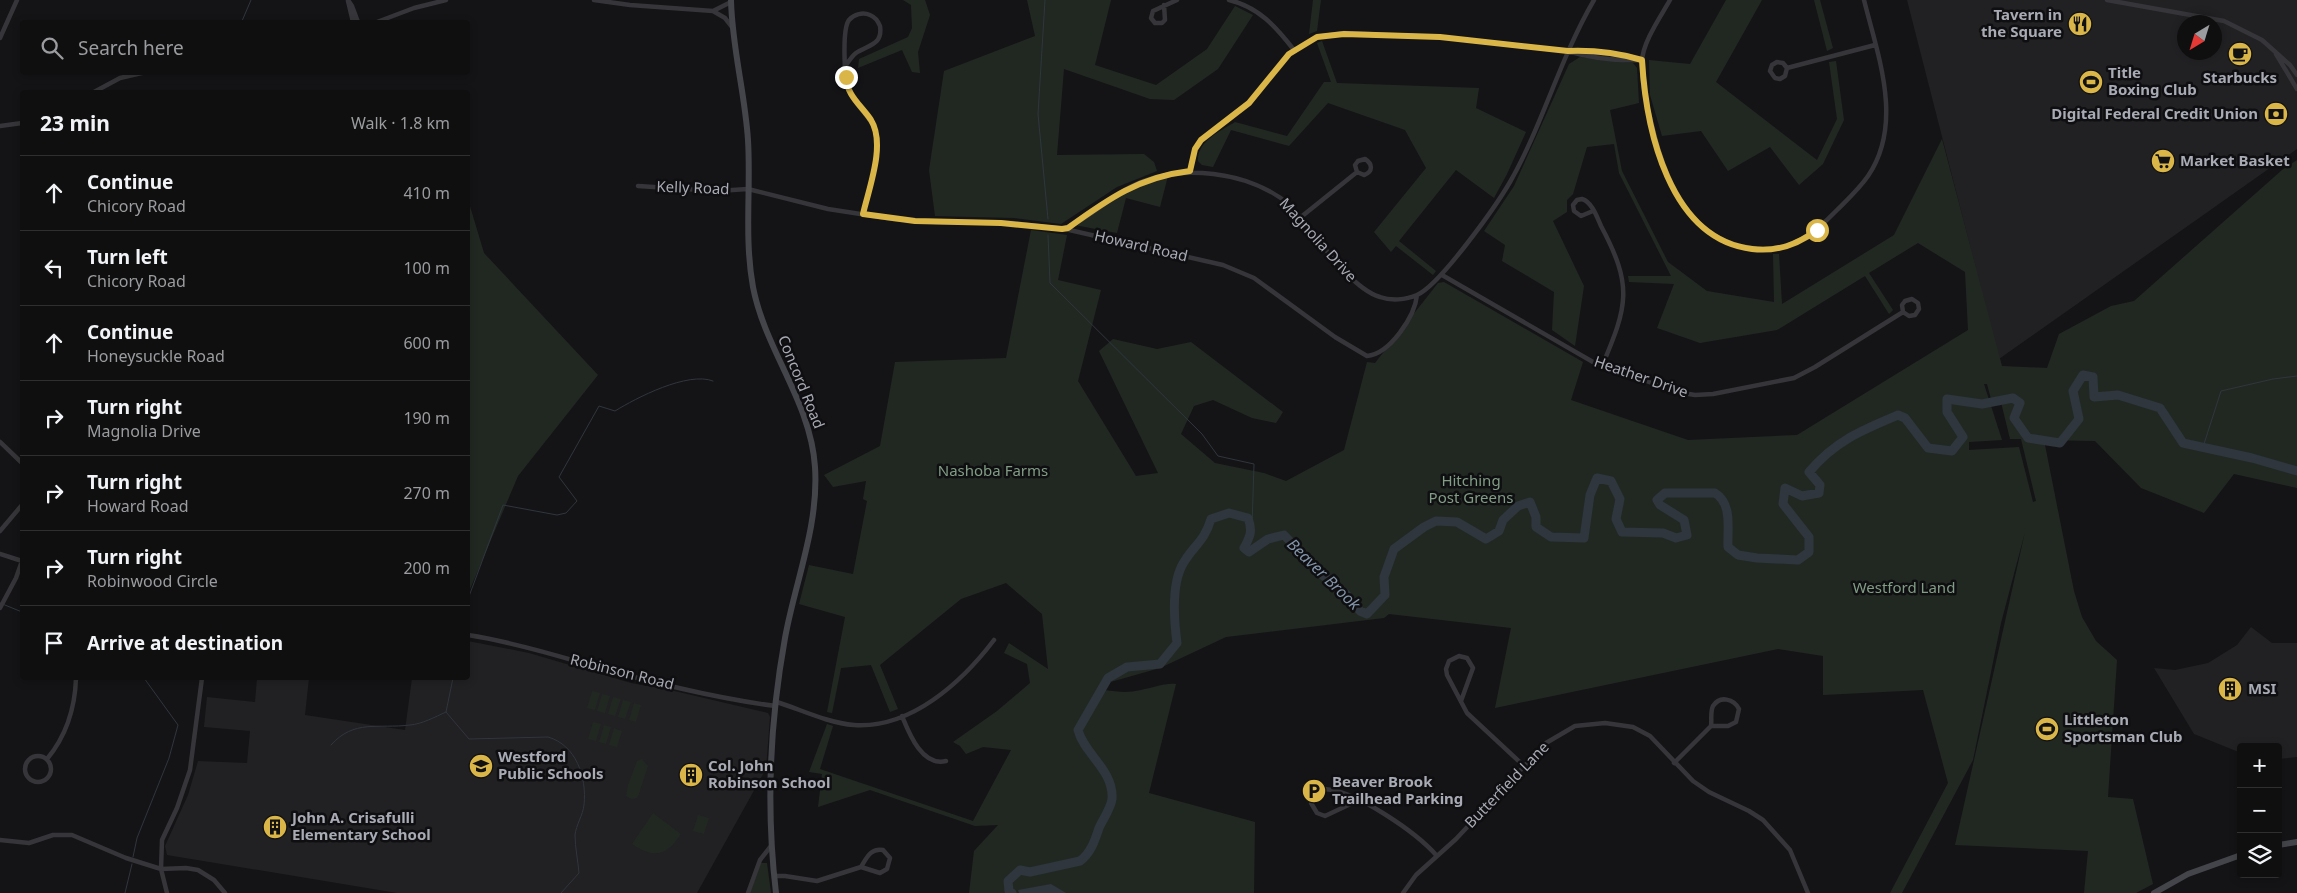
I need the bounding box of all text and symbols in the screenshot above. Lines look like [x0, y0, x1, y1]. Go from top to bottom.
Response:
place label: Tavern in the Square [1981, 4, 2062, 41]
restaurant icon: Tavern in the Square [2067, 11, 2093, 37]
north arrow [2177, 15, 2222, 60]
search box [20, 20, 470, 75]
icon: search [38, 34, 66, 62]
text: Search here [78, 35, 184, 61]
cafe icon: Starbucks [2227, 41, 2253, 67]
place label: Title Boxing Club [2108, 62, 2197, 99]
route end [835, 66, 858, 89]
place label: Starbucks [2203, 67, 2277, 87]
sports icon: Title Boxing Club [2078, 69, 2104, 95]
bank icon: Digital Federal Credit Union [2263, 101, 2289, 127]
place label: Digital Federal Credit Union [2051, 103, 2258, 123]
text: 23 min [40, 109, 110, 137]
text: Walk · 1.8 km [351, 112, 450, 134]
supermarket icon: Market Basket [2150, 148, 2176, 174]
place label: Market Basket [2180, 150, 2290, 170]
text: Continue [87, 169, 173, 195]
street label: Kelly Road [656, 176, 730, 198]
icon: ahead [40, 179, 68, 207]
text: 410 m [403, 182, 450, 204]
street label: Magnolia Drive [1276, 193, 1362, 286]
text: Chicory Road [87, 195, 186, 217]
route start [1806, 219, 1829, 242]
street label: Howard Road [1093, 225, 1190, 265]
text: Turn left [87, 244, 168, 270]
icon: left [40, 254, 68, 282]
text: 100 m [403, 257, 450, 279]
text: Chicory Road [87, 270, 186, 292]
text: Continue [87, 319, 173, 345]
icon: ahead [40, 329, 68, 357]
text: 600 m [403, 332, 450, 354]
street label: Concord Road [774, 332, 830, 431]
text: Honeysuckle Road [87, 345, 225, 367]
street label: Heather Drive [1592, 351, 1691, 402]
text: Turn right [87, 394, 182, 420]
icon: right [40, 404, 68, 432]
text: 190 m [403, 407, 450, 429]
text: Magnolia Drive [87, 420, 201, 442]
park label: Nashoba Farms [938, 460, 1048, 480]
text: Turn right [87, 469, 182, 495]
park label: Hitching Post Greens [1429, 470, 1513, 507]
icon: right [40, 479, 68, 507]
text: 270 m [403, 482, 450, 504]
text: Howard Road [87, 495, 189, 517]
water label: Beaver Brook [1282, 533, 1366, 615]
text: Turn right [87, 544, 182, 570]
icon: right [40, 554, 68, 582]
text: 200 m [403, 557, 450, 579]
text: Robinwood Circle [87, 570, 218, 592]
park label: Westford Land [1853, 577, 1955, 597]
icon: arrive [40, 629, 68, 657]
text: Arrive at destination [87, 630, 283, 656]
street label: Robinson Road [568, 648, 676, 694]
building icon: MSI [2217, 676, 2243, 702]
place label: MSI [2248, 678, 2276, 698]
place label: Littleton Sportsman Club [2064, 709, 2182, 746]
sports icon: Littleton Sportsman Club [2034, 716, 2060, 742]
street label: Butterfield Lane [1460, 737, 1553, 832]
map controls [2237, 743, 2282, 878]
button: + [2237, 743, 2282, 788]
place label: Westford Public Schools [498, 746, 604, 783]
school or university icon: Westford Public Schools [468, 753, 494, 779]
place label: Col. John Robinson School [708, 755, 830, 792]
building icon: Col. John Robinson School [678, 762, 704, 788]
place label: Beaver Brook Trailhead Parking [1332, 771, 1463, 808]
parking icon: Beaver Brook Trailhead Parking [1301, 778, 1327, 804]
button: − [2237, 788, 2282, 833]
place label: John A. Crisafulli Elementary School [290, 807, 431, 844]
building icon: John A. Crisafulli Elementary School [262, 814, 288, 840]
button: layers [2237, 833, 2282, 878]

